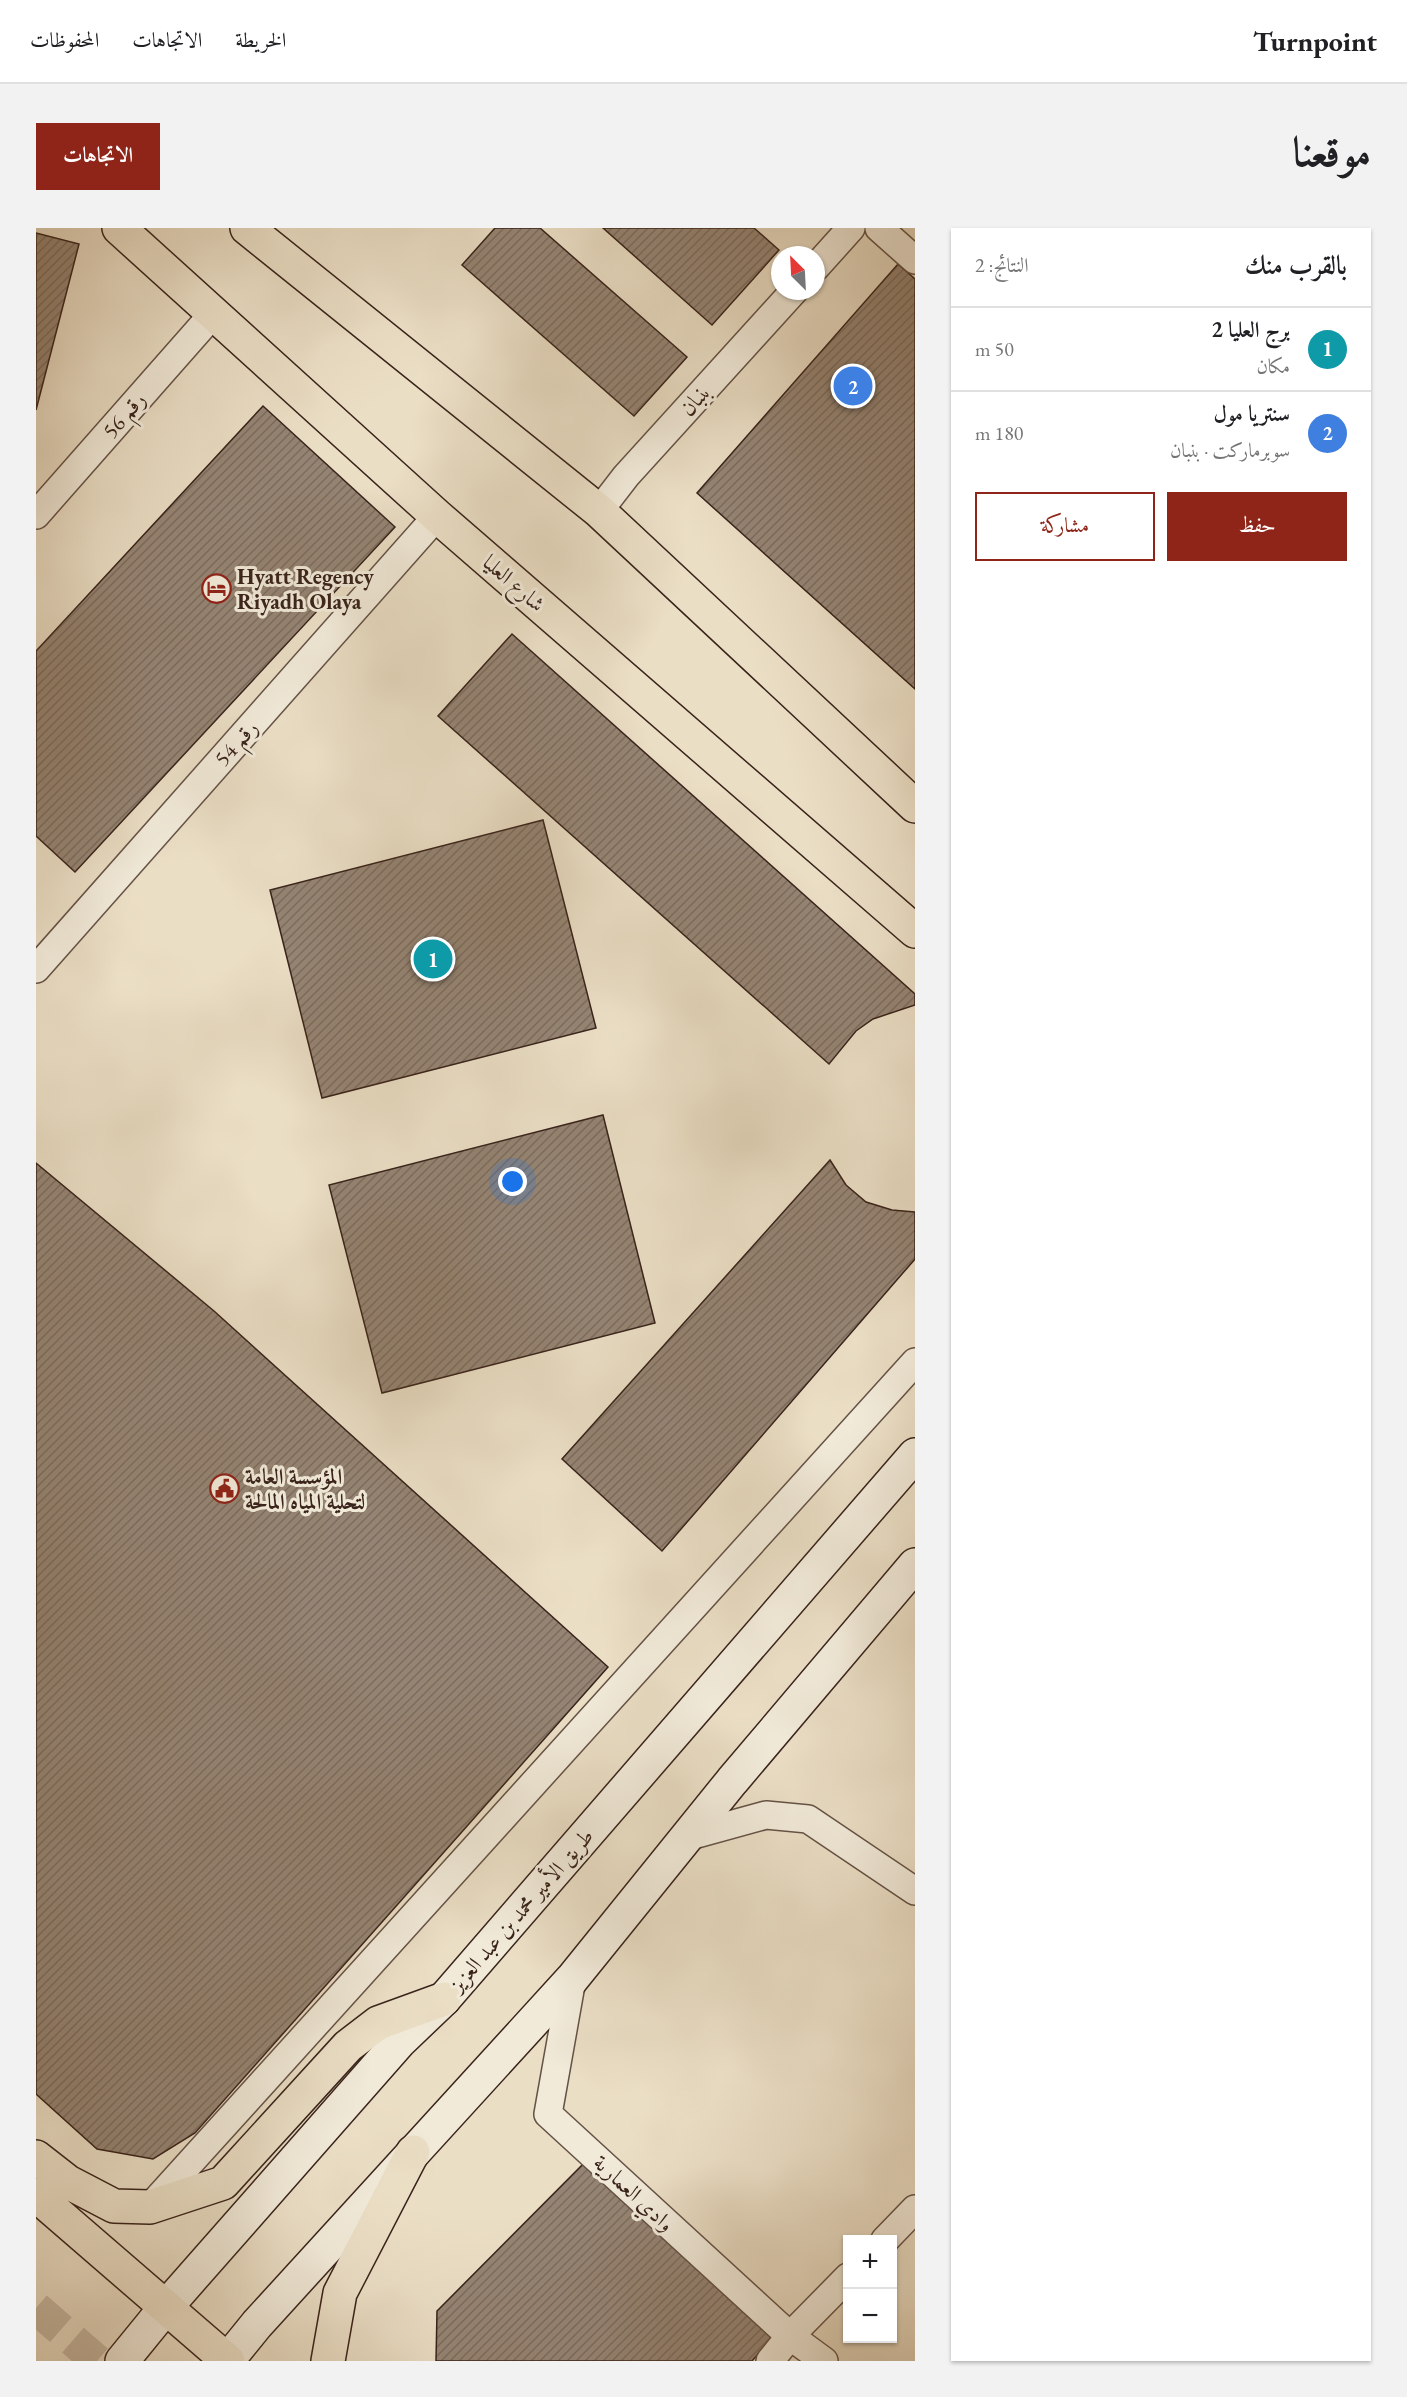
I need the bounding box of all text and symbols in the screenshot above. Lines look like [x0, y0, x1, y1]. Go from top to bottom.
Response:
text: Turnpoint [1253, 23, 1377, 59]
text: المحفوظات [30, 26, 99, 53]
text: الاتجاهات [132, 26, 202, 53]
text: الخريطة [235, 26, 286, 53]
button: الاتجاهات [36, 123, 160, 190]
text: موقعنا [1293, 124, 1371, 179]
north arrow [771, 246, 825, 300]
text: بالقرب منك [1245, 248, 1347, 282]
text: النتائج: 2 [975, 252, 1029, 278]
text: برج العليا 2 [1211, 315, 1290, 344]
text: 50 m [975, 336, 1014, 362]
text: 1 [1322, 336, 1333, 362]
text: مكان [1256, 353, 1290, 379]
pin: 2 [834, 364, 872, 408]
street label: بنبان [673, 378, 717, 422]
street label: رقم 56 [96, 386, 157, 448]
text: سنتريا مول [1214, 399, 1290, 428]
text: 180 m [975, 420, 1023, 446]
text: 2 [1322, 420, 1333, 446]
text: سوبرماركت · بنبان [1170, 437, 1290, 463]
button: مشاركة [975, 492, 1155, 561]
button: حفظ [1167, 492, 1347, 561]
street label: شارع العليا [474, 548, 551, 621]
place label: Hyatt Regency Riyadh Olaya [237, 562, 374, 616]
hotel icon: Hyatt Regency Riyadh Olaya [200, 573, 232, 605]
street label: رقم 54 [208, 714, 269, 776]
pin: 1 [414, 936, 452, 982]
your location [498, 1167, 527, 1196]
place label: المؤسسة العامة لتحلية المياه المالحة [245, 1462, 365, 1516]
public building icon: المؤسسة العامة لتحلية المياه المالحة [208, 1473, 240, 1505]
street label: طريق الأمير محمد بن عبد العزيز [440, 1822, 600, 1999]
street label: وادي العمارية [585, 2148, 681, 2240]
map controls [843, 2235, 897, 2343]
button: + [843, 2235, 897, 2289]
button: − [843, 2289, 897, 2343]

